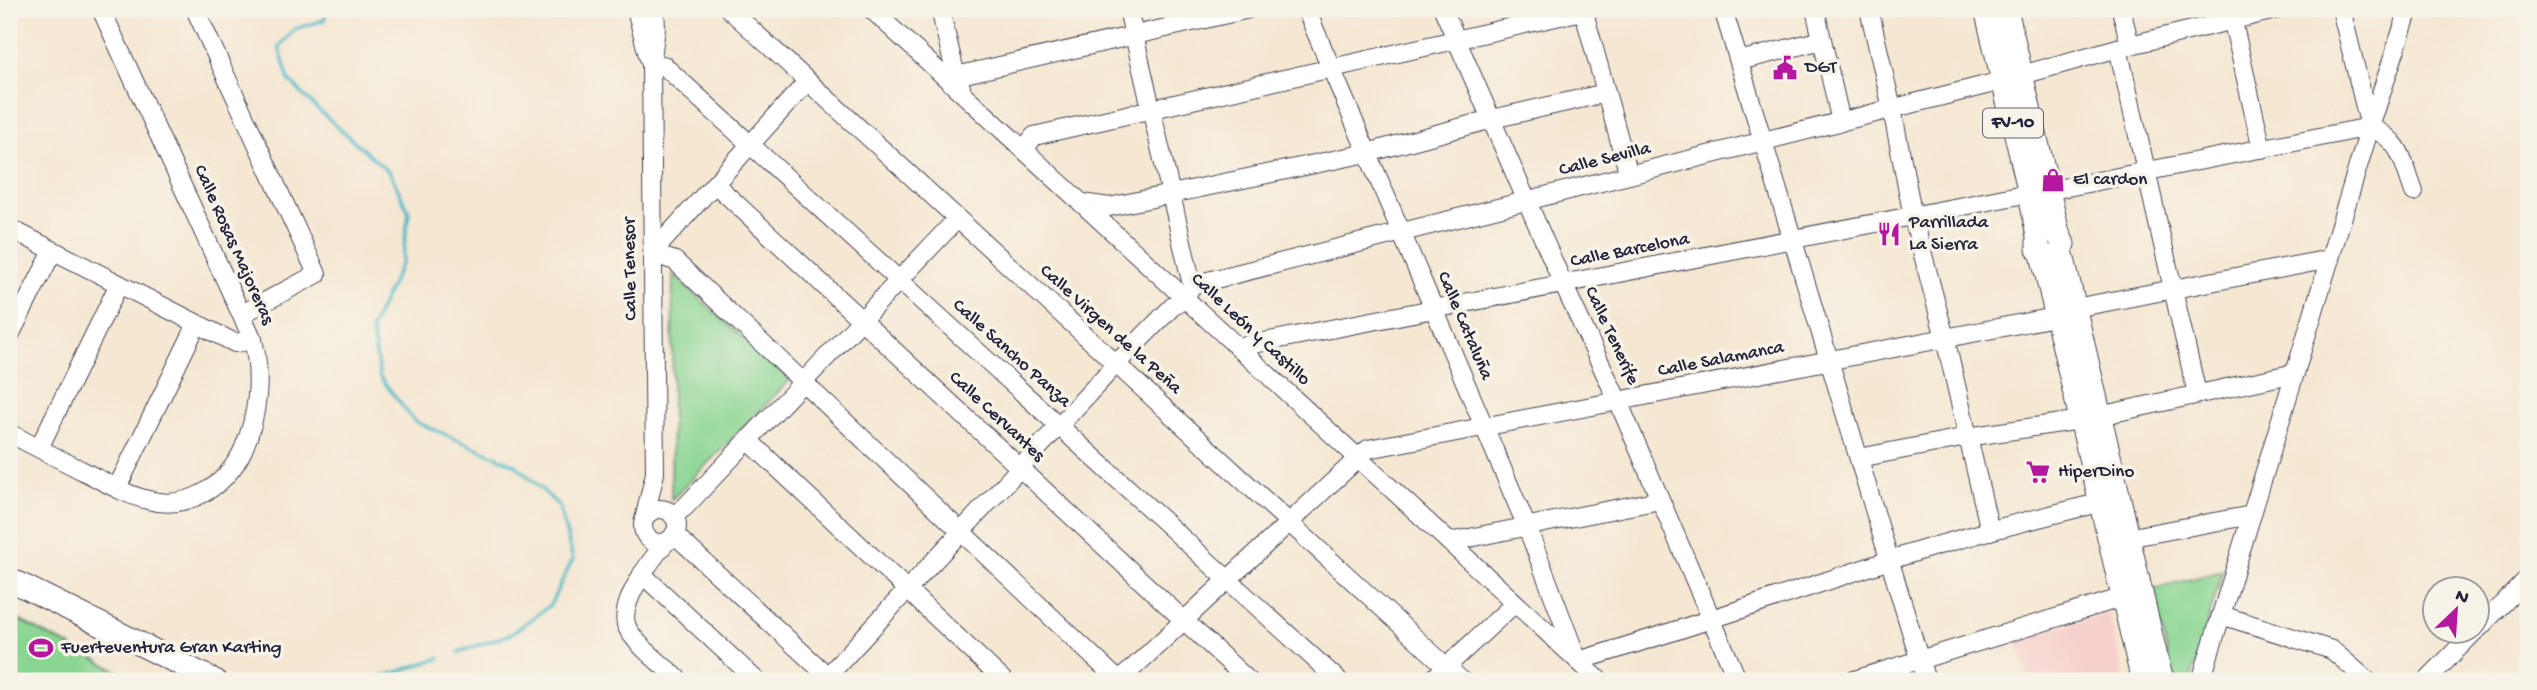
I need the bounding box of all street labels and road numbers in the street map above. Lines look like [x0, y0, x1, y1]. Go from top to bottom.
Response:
road number: FV-10 [1983, 109, 2043, 138]
street label: Calle Sevilla [1557, 137, 1655, 182]
street label: Calle Rosas Majoreras [187, 162, 279, 329]
street label: Calle Tenesor [619, 215, 643, 321]
street label: Calle Barcelona [1569, 228, 1693, 274]
street label: Calle Virgen de la Peña [1034, 260, 1187, 401]
street label: Calle Cataluña [1431, 268, 1498, 385]
street label: Calle León y Castillo [1185, 269, 1315, 392]
street label: Calle Tenerife [1578, 283, 1644, 389]
street label: Calle Sancho Panza [947, 295, 1076, 414]
street label: Calle Salamanca [1656, 336, 1787, 383]
street label: Calle Cervantes [943, 367, 1049, 468]

